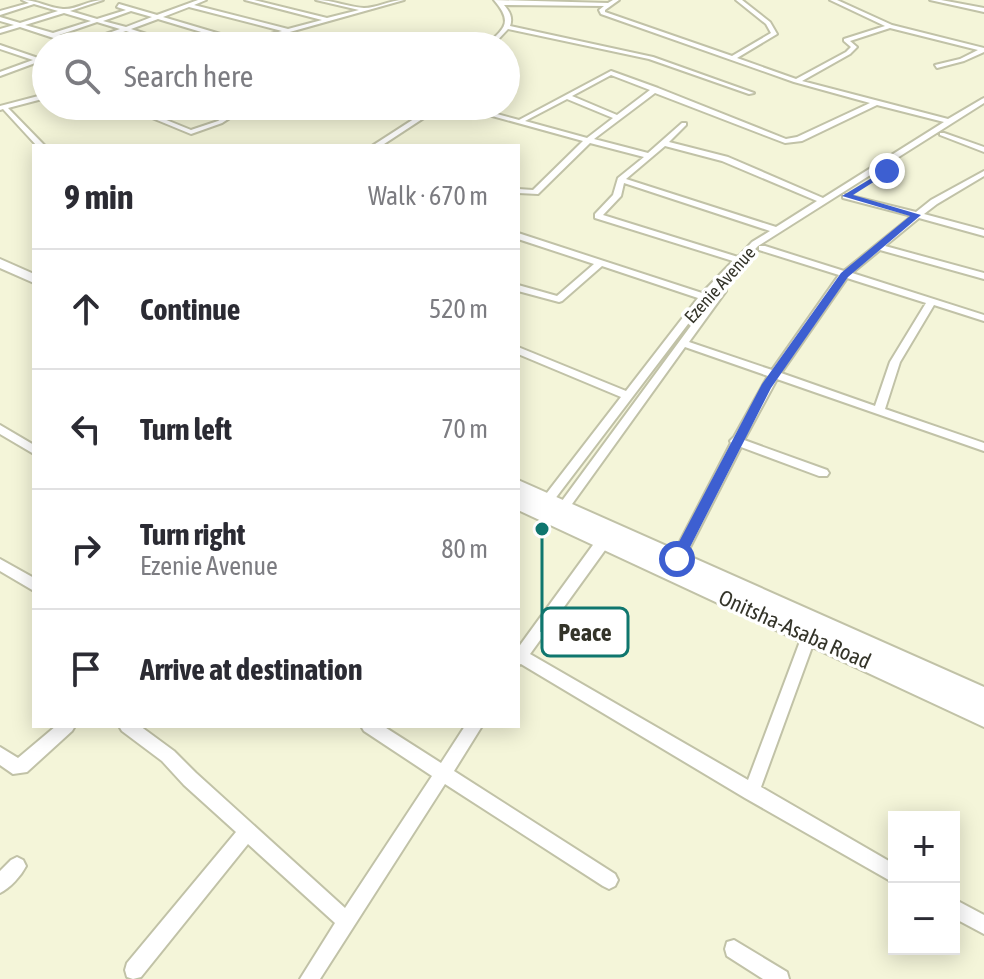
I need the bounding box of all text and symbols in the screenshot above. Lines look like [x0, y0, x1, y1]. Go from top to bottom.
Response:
search box [32, 32, 520, 120]
icon: search [60, 54, 104, 98]
text: Search here [124, 59, 253, 93]
route end [869, 153, 905, 189]
text: 9 min [64, 177, 133, 216]
text: Walk · 670 m [368, 181, 488, 211]
street label: Ezenie Avenue [680, 242, 759, 327]
icon: ahead [64, 287, 108, 331]
text: Continue [140, 292, 240, 326]
text: 520 m [429, 294, 488, 324]
icon: left [64, 407, 108, 451]
text: Turn left [140, 412, 232, 446]
text: 70 m [441, 414, 488, 444]
text: Turn right [140, 517, 246, 551]
icon: right [64, 527, 108, 571]
text: 80 m [441, 534, 488, 564]
route start [659, 541, 695, 577]
text: Ezenie Avenue [140, 551, 278, 581]
street label: Onitsha-Asaba Road [715, 584, 875, 674]
callout: Peace [542, 608, 628, 656]
text: Peace [558, 619, 612, 646]
icon: arrive [64, 647, 108, 691]
text: Arrive at destination [140, 652, 362, 686]
map controls [888, 811, 960, 955]
button: + [888, 811, 960, 883]
button: − [888, 883, 960, 955]

